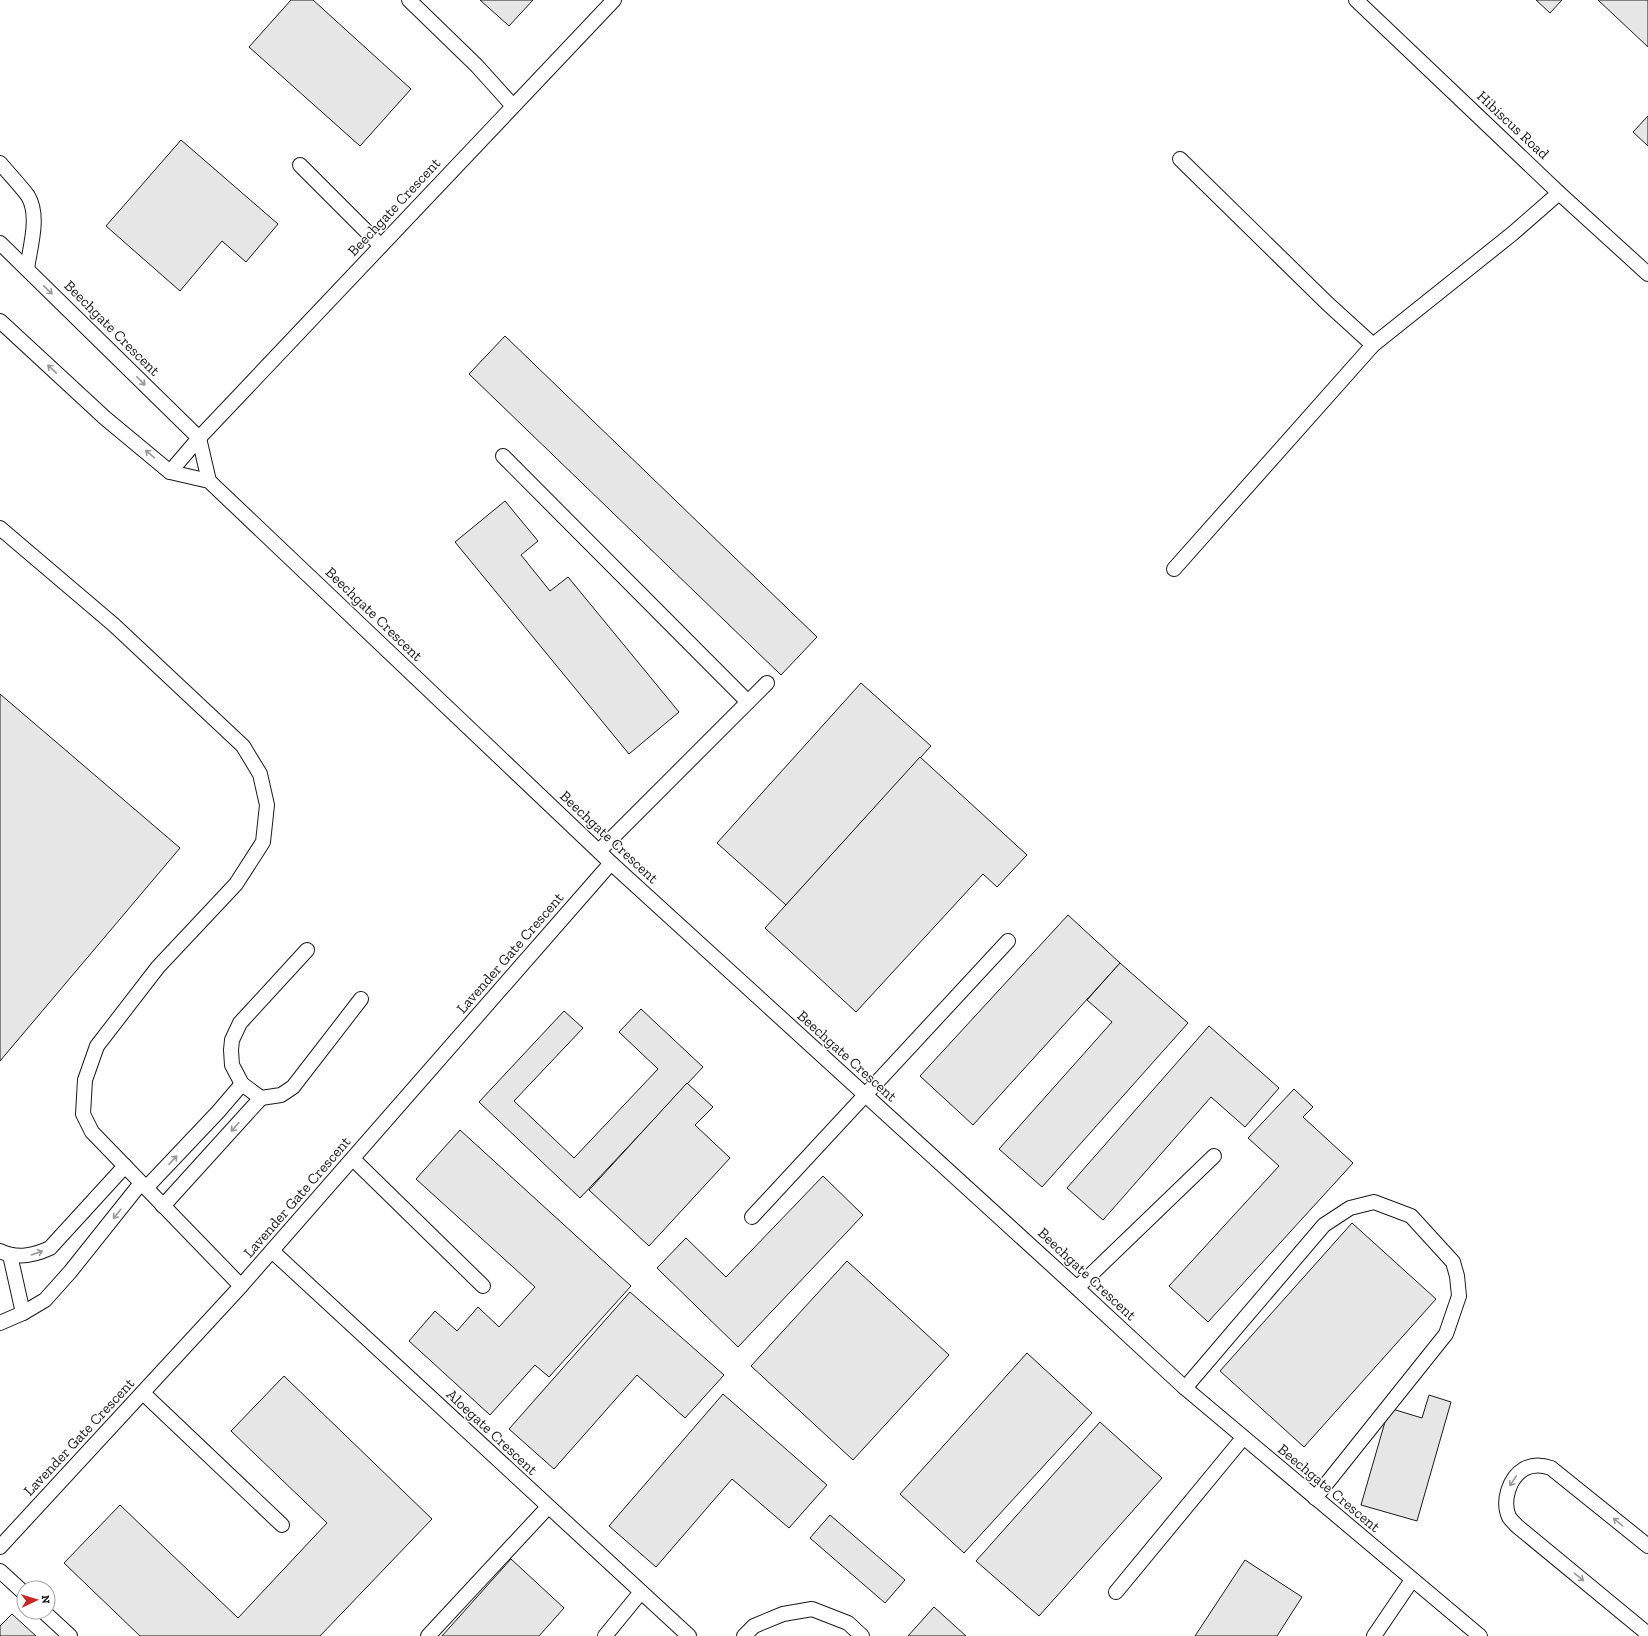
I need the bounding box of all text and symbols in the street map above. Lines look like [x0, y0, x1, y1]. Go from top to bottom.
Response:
street label: Hibiscus Road [1473, 87, 1553, 163]
street label: Beechgate Crescent [344, 154, 444, 260]
street label: Beechgate Crescent [60, 276, 164, 380]
one-way arrow [43, 285, 53, 294]
one-way arrow [47, 364, 57, 373]
one-way arrow [136, 376, 146, 386]
one-way arrow [144, 450, 155, 459]
street label: Beechgate Crescent [322, 563, 427, 665]
street label: Beechgate Crescent [556, 787, 662, 887]
street label: Lavender Gate Crescent [453, 889, 568, 1017]
street label: Beechgate Crescent [794, 1007, 901, 1106]
one-way arrow [230, 1121, 239, 1132]
street label: Lavender Gate Crescent [240, 1133, 355, 1261]
one-way arrow [168, 1155, 178, 1165]
one-way arrow [112, 1208, 121, 1219]
street label: Beechgate Crescent [1034, 1224, 1140, 1324]
one-way arrow [31, 1249, 43, 1257]
street label: Lavender Gate Crescent [20, 1374, 138, 1500]
street label: Aloegate Crescent [443, 1385, 541, 1479]
street label: Beechgate Crescent [1274, 1440, 1384, 1536]
one-way arrow [1509, 1476, 1518, 1487]
one-way arrow [1612, 1517, 1623, 1526]
one-way arrow [1573, 1573, 1584, 1582]
north arrow [16, 1580, 56, 1620]
text: N [39, 1595, 52, 1605]

